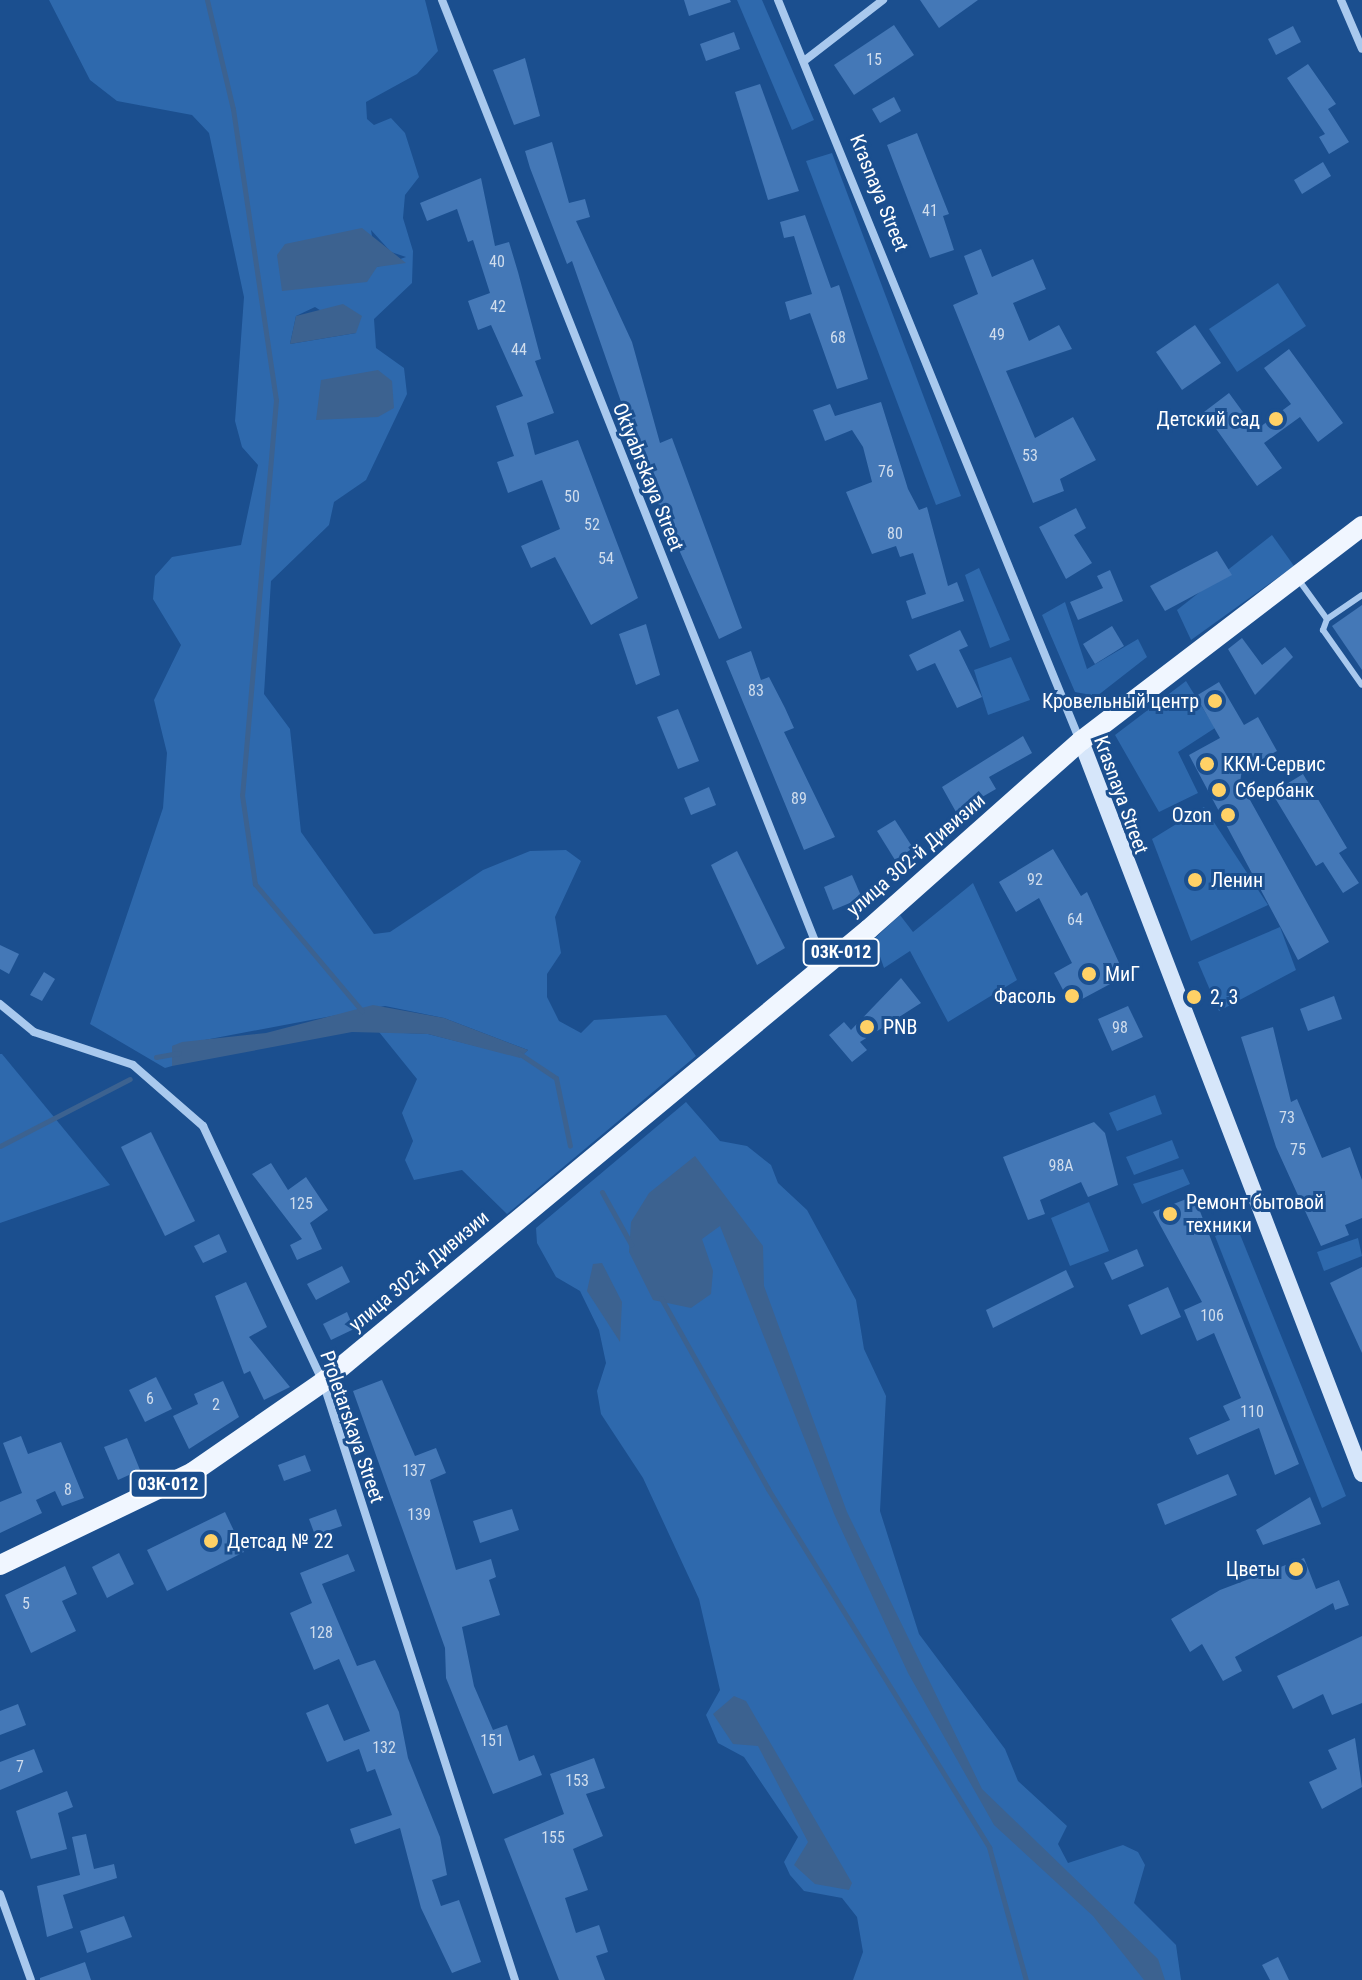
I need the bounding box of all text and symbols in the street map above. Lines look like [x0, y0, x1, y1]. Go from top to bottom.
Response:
house number: 15 [866, 50, 882, 70]
street label: Krasnaya Street [845, 131, 913, 255]
house number: 41 [922, 201, 938, 221]
house number: 40 [489, 252, 505, 272]
house number: 42 [490, 297, 506, 317]
house number: 49 [989, 325, 1005, 345]
house number: 68 [830, 328, 846, 348]
house number: 44 [511, 340, 527, 360]
street label: Oktyabrskaya Street [607, 400, 689, 554]
place label: Детский сад [1156, 407, 1260, 431]
marker: Детский сад [1267, 410, 1285, 428]
house number: 53 [1022, 446, 1038, 466]
house number: 76 [878, 462, 894, 482]
house number: 50 [564, 487, 580, 507]
house number: 52 [584, 515, 600, 535]
house number: 80 [887, 524, 903, 544]
house number: 54 [598, 549, 614, 569]
house number: 83 [748, 681, 764, 701]
place label: Кровельный центр [1042, 689, 1199, 713]
marker: Кровельный центр [1206, 692, 1224, 710]
street label: Krasnaya Street [1089, 733, 1153, 857]
place label: ККМ-Сервис [1223, 752, 1326, 776]
marker: ККМ-Сервис [1198, 755, 1216, 773]
place label: Сбербанк [1235, 778, 1314, 802]
marker: Сбербанк [1210, 781, 1228, 799]
street label: улица 302-й Дивизии [842, 788, 990, 922]
house number: 89 [791, 789, 807, 809]
place label: Ozon [1172, 803, 1212, 827]
marker: Ozon [1219, 806, 1237, 824]
place label: Ленин [1211, 868, 1263, 892]
house number: 92 [1027, 870, 1043, 890]
marker: Ленин [1186, 871, 1204, 889]
house number: 64 [1067, 910, 1083, 930]
road number: 03К-012 [801, 938, 881, 966]
place label: МиГ [1105, 962, 1140, 986]
marker: МиГ [1080, 965, 1098, 983]
place label: Фасоль [994, 984, 1056, 1008]
place label: 2, 3 [1210, 985, 1238, 1009]
marker: Фасоль [1063, 987, 1081, 1005]
marker: 2, 3 [1185, 988, 1203, 1006]
place label: PNB [883, 1015, 917, 1039]
marker: PNB [858, 1018, 876, 1036]
house number: 98 [1112, 1018, 1128, 1038]
house number: 73 [1279, 1108, 1295, 1128]
house number: 75 [1290, 1140, 1306, 1160]
house number: 98А [1048, 1156, 1074, 1176]
place label: Ремонт бытовой техники [1186, 1190, 1324, 1237]
house number: 125 [289, 1194, 313, 1214]
street label: улица 302-й Дивизии [344, 1205, 494, 1337]
marker: Ремонт бытовой техники [1161, 1205, 1179, 1223]
house number: 106 [1200, 1306, 1224, 1326]
street label: Proletarskaya Street [315, 1348, 389, 1506]
house number: 6 [146, 1389, 154, 1409]
house number: 2 [212, 1395, 220, 1415]
house number: 110 [1240, 1402, 1264, 1422]
house number: 137 [402, 1461, 426, 1481]
road number: 03К-012 [128, 1470, 208, 1498]
house number: 8 [64, 1480, 72, 1500]
house number: 139 [407, 1505, 431, 1525]
place label: Детсад № 22 [227, 1529, 333, 1553]
marker: Детсад № 22 [202, 1532, 220, 1550]
place label: Цветы [1226, 1557, 1280, 1581]
marker: Цветы [1287, 1560, 1305, 1578]
house number: 5 [22, 1594, 30, 1614]
house number: 128 [309, 1623, 333, 1643]
house number: 151 [480, 1731, 504, 1751]
house number: 132 [372, 1738, 396, 1758]
house number: 7 [16, 1757, 24, 1777]
house number: 153 [565, 1771, 589, 1791]
house number: 155 [541, 1828, 565, 1848]

